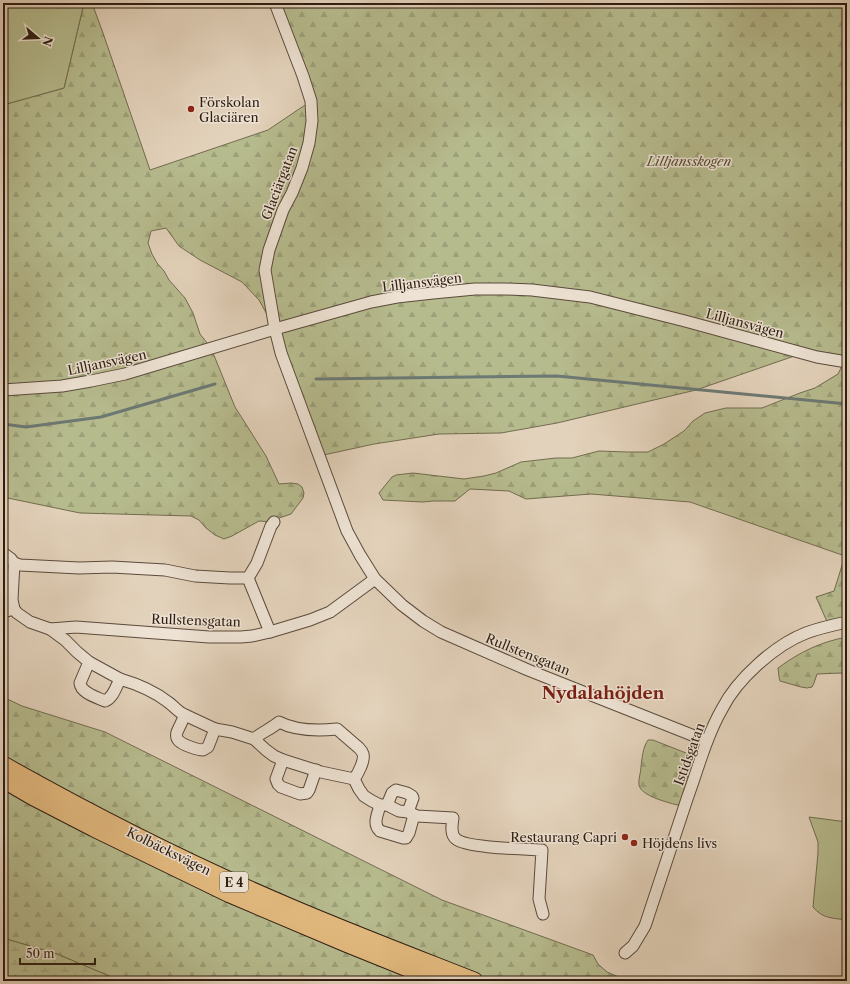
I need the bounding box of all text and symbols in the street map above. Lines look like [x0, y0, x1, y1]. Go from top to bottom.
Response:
north arrow [18, 18, 58, 58]
text: N [39, 34, 56, 48]
place label: Förskolan Glaciären [199, 94, 260, 125]
marker: Förskolan Glaciären [186, 104, 196, 114]
street label: Glaciärgatan [258, 144, 300, 222]
park label: Lilljansskogen [646, 153, 731, 169]
street label: Lilljansvägen [381, 269, 463, 295]
street label: Lilljansvägen [704, 305, 786, 341]
street label: Lilljansvägen [66, 346, 148, 378]
street label: Rullstensgatan [151, 610, 241, 630]
street label: Rullstensgatan [483, 630, 573, 678]
district label: Nydalahöjden [542, 683, 665, 703]
street label: Istidsgatan [670, 720, 708, 788]
street label: Kolbäcksvägen [124, 824, 214, 878]
place label: Restaurang Capri [510, 829, 617, 845]
marker: Restaurang Capri [620, 832, 630, 842]
place label: Höjdens livs [642, 835, 717, 851]
marker: Höjdens livs [629, 838, 639, 848]
road number: E 4 [220, 872, 248, 892]
scale bar [20, 940, 95, 966]
text: 50 m [26, 946, 55, 961]

